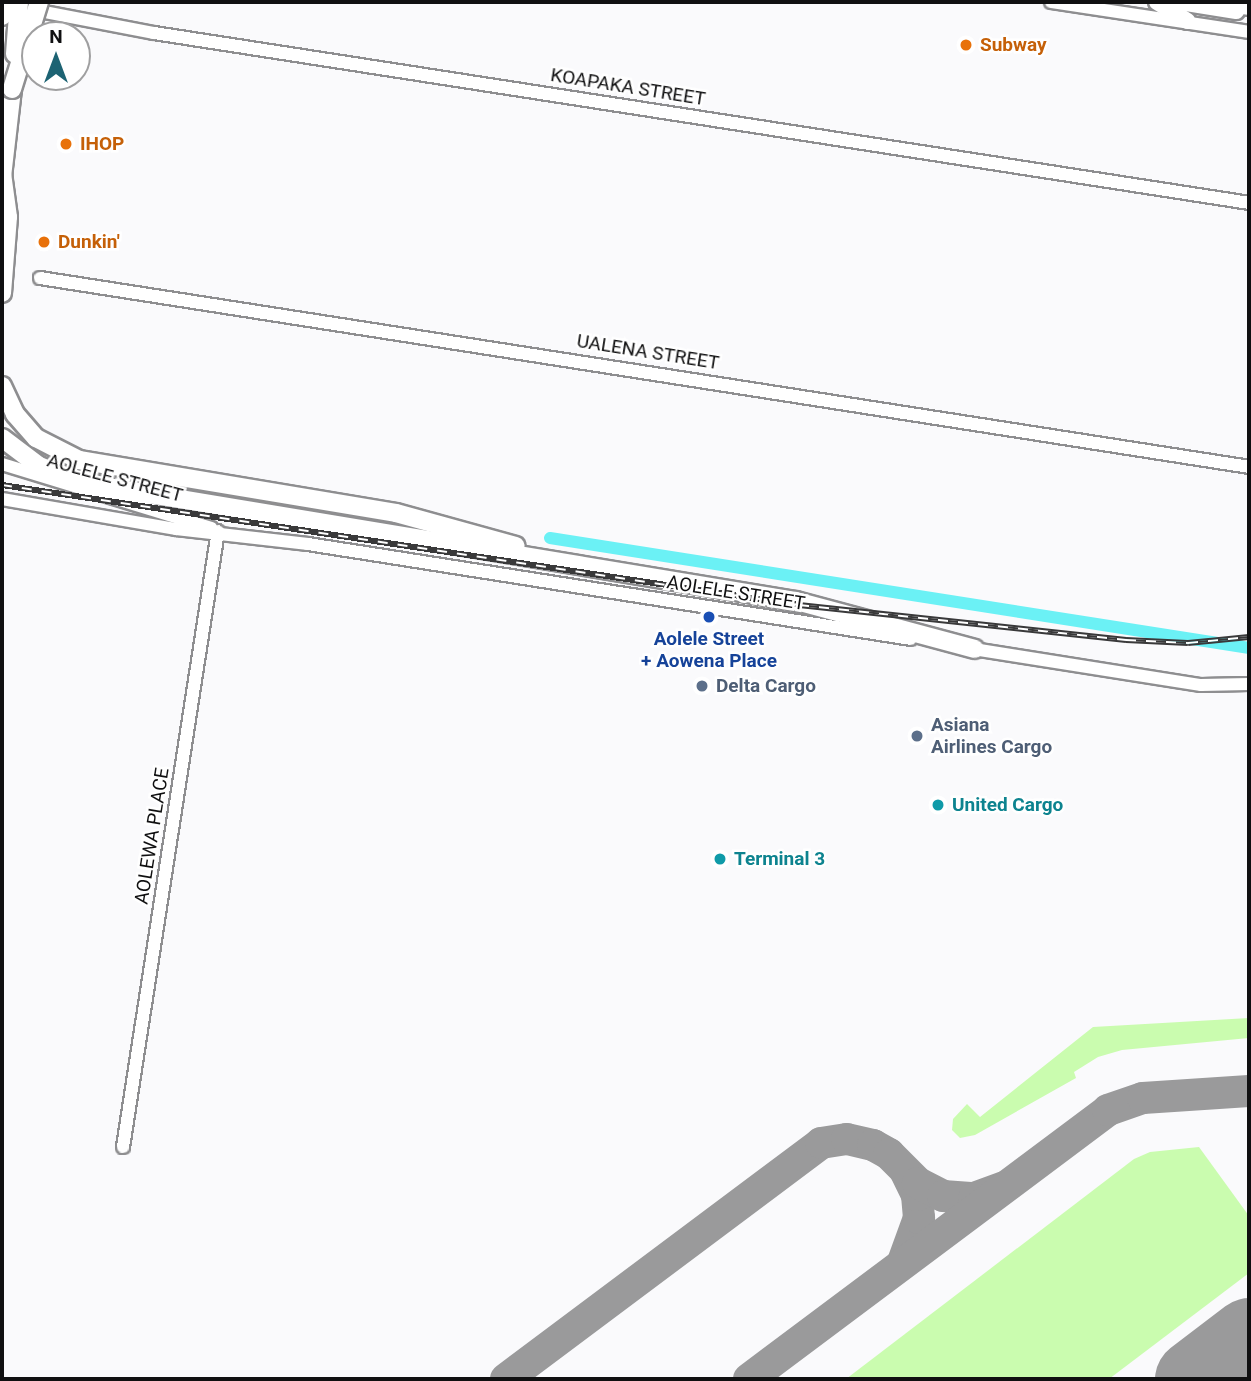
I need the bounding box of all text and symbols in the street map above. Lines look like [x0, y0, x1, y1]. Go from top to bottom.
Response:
north arrow [21, 21, 91, 91]
text: N [49, 25, 63, 48]
place label: Subway [980, 34, 1047, 56]
marker: Subway [958, 37, 974, 53]
street label: KOAPAKA STREET [549, 64, 707, 110]
place label: IHOP [80, 133, 124, 155]
marker: IHOP [58, 136, 74, 152]
place label: Dunkin' [58, 231, 120, 253]
marker: Dunkin' [36, 234, 52, 250]
street label: UALENA STREET [575, 329, 721, 375]
street label: AOLELE STREET [45, 449, 185, 507]
street label: AOLELE STREET [665, 571, 807, 615]
marker: Aolele Street + Aowena Place [701, 609, 717, 625]
place label: Aolele Street + Aowena Place [641, 628, 777, 672]
place label: Delta Cargo [716, 675, 816, 697]
marker: Delta Cargo [694, 678, 710, 694]
place label: Asiana Airlines Cargo [931, 714, 1052, 758]
marker: Asiana Airlines Cargo [909, 728, 925, 744]
street label: AOLEWA PLACE [130, 766, 174, 906]
place label: United Cargo [952, 794, 1063, 816]
marker: United Cargo [930, 797, 946, 813]
place label: Terminal 3 [734, 848, 825, 870]
marker: Terminal 3 [712, 851, 728, 867]

